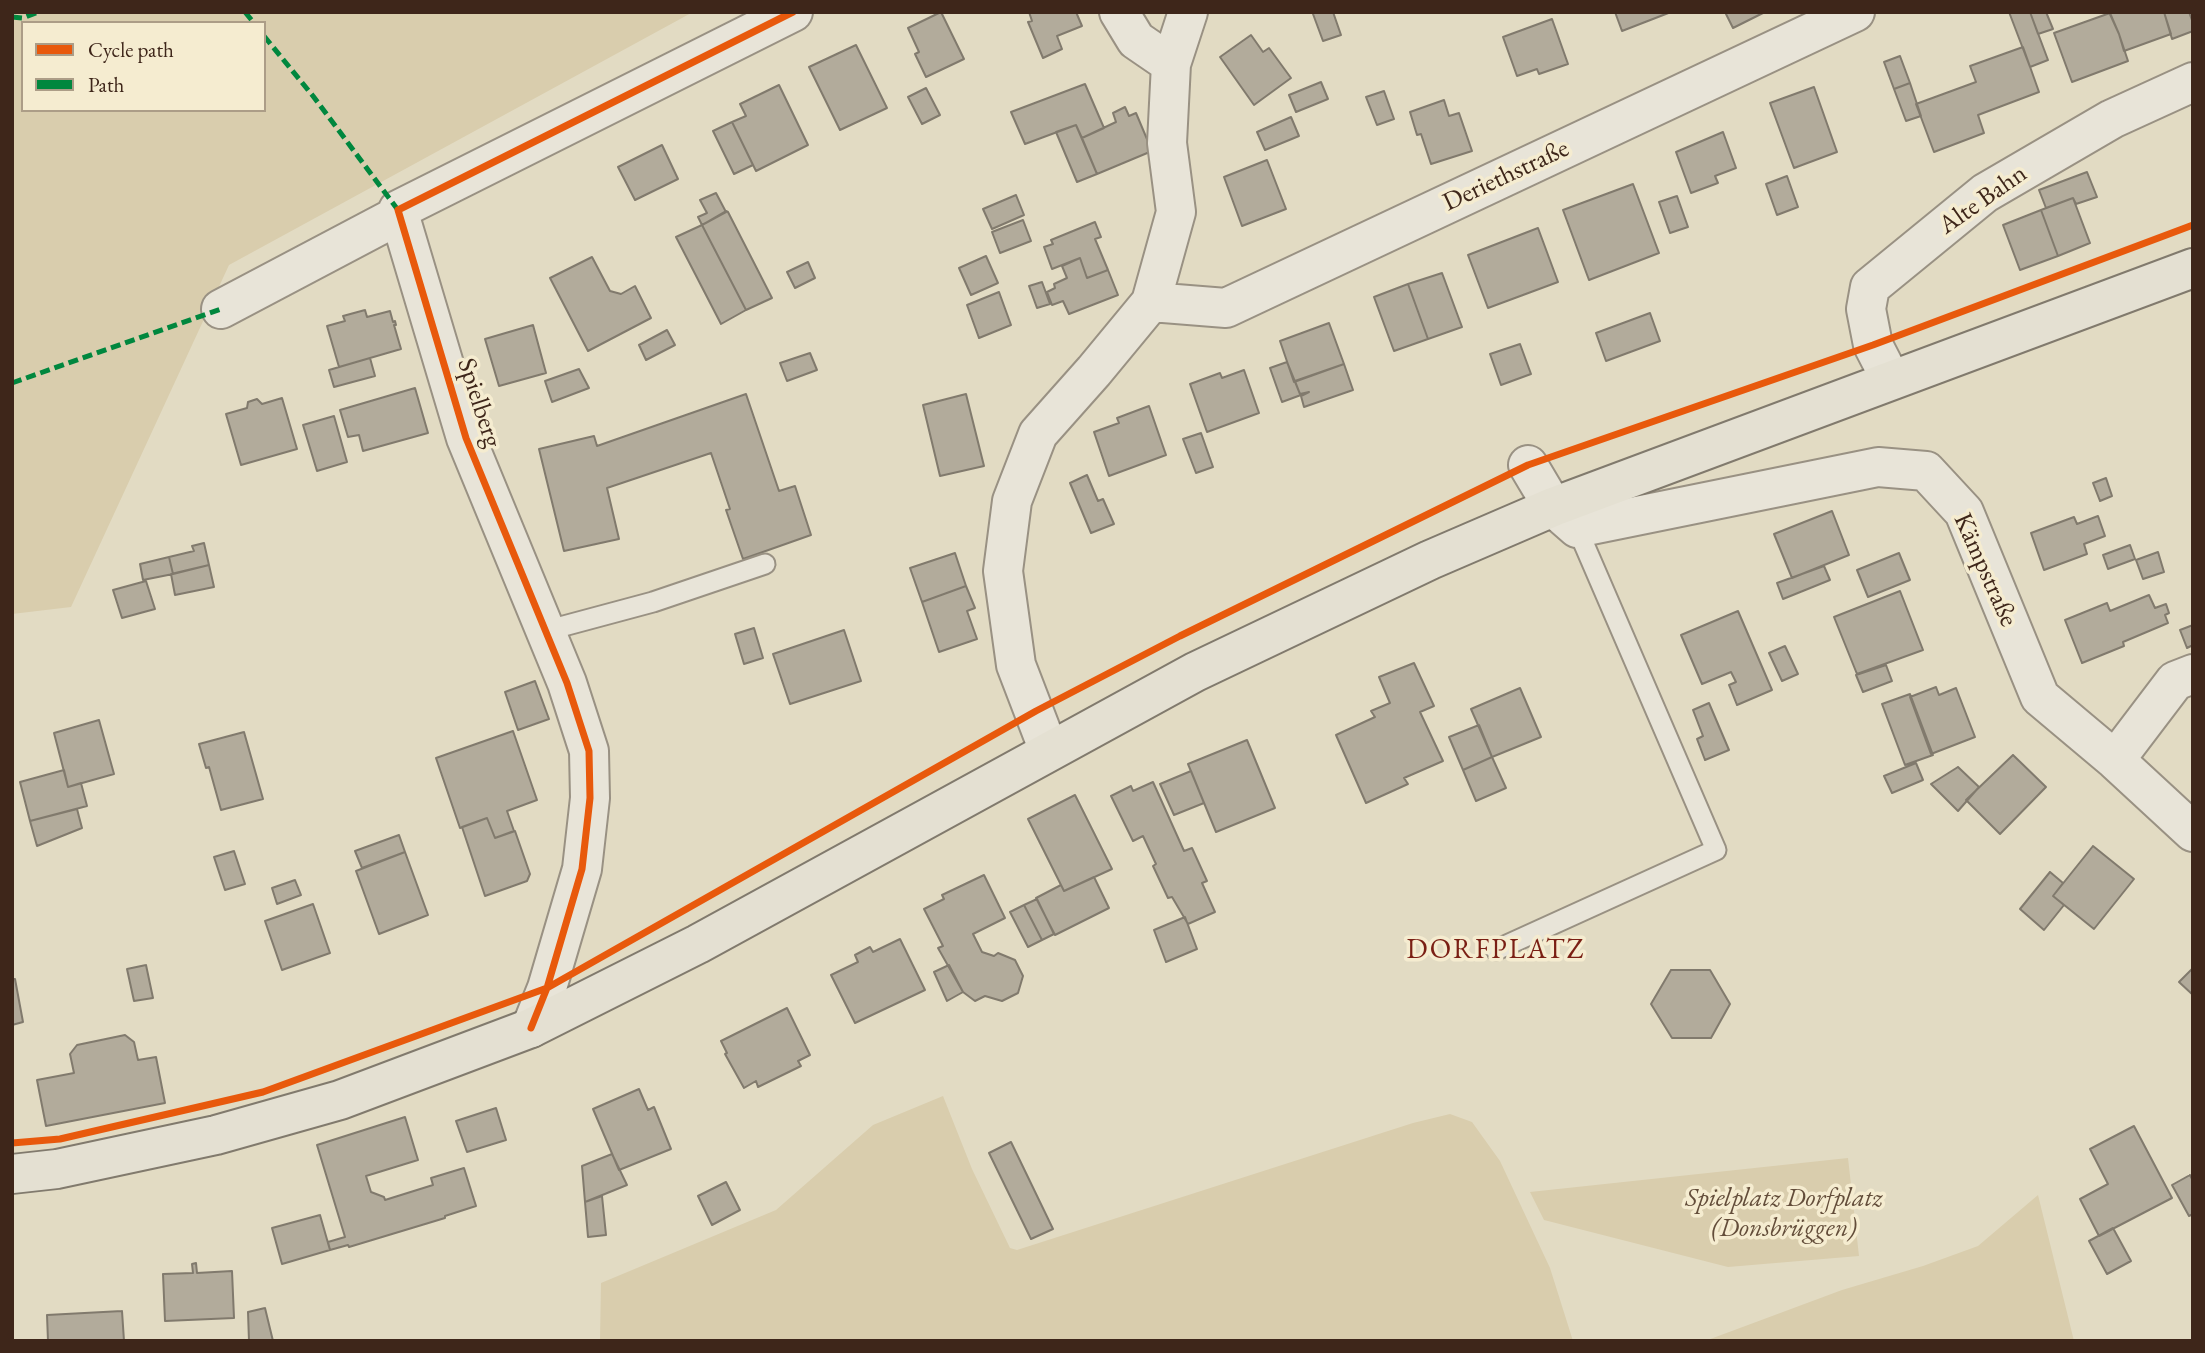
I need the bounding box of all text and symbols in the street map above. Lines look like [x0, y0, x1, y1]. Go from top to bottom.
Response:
legend [21, 21, 266, 112]
text: Cycle path [88, 36, 174, 63]
text: Path [88, 71, 124, 98]
street label: Deriethstraße [1438, 133, 1574, 219]
street label: Alte Bahn [1933, 158, 2033, 242]
street label: Spielberg [450, 354, 508, 452]
street label: Kämpstraße [1946, 509, 2024, 631]
district label: DORFPLATZ [1408, 933, 1584, 967]
park label: Spielplatz Dorfplatz (Donsbrüggen) [1685, 1183, 1883, 1244]

